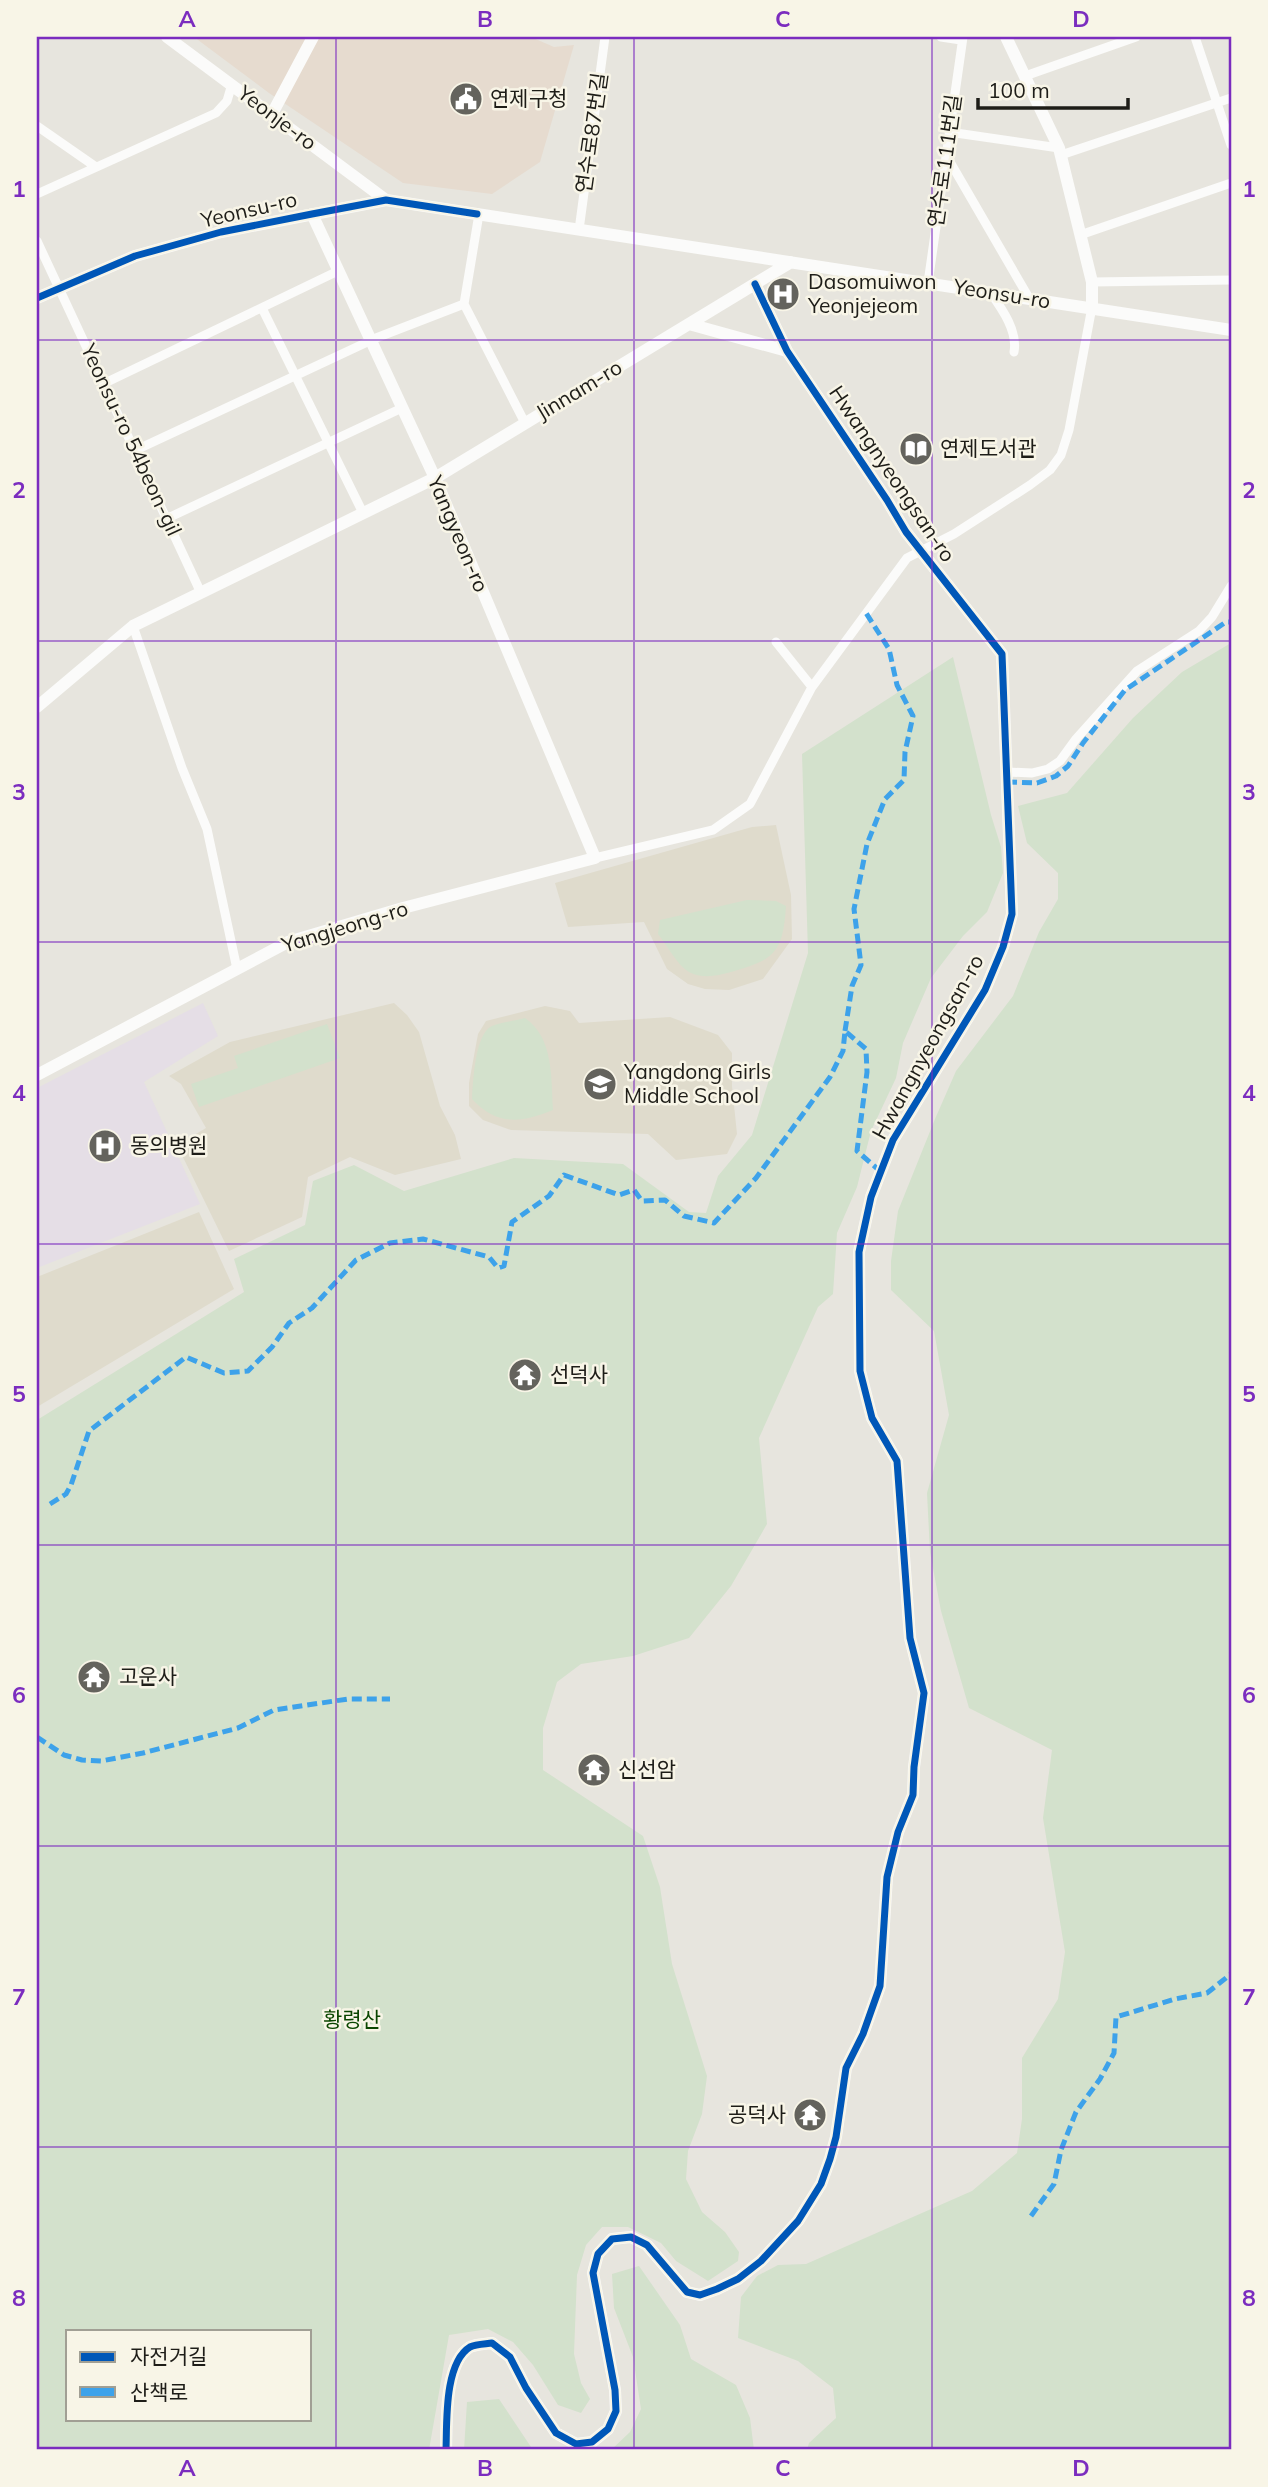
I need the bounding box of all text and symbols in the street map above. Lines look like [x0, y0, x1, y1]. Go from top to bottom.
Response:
text: A [178, 4, 196, 33]
text: B [477, 4, 493, 33]
text: C [775, 4, 791, 33]
text: D [1072, 4, 1090, 33]
scale bar [978, 66, 1128, 110]
street label: 연수로87번길 [570, 71, 612, 195]
text: 100 m [988, 77, 1050, 103]
street label: Yeonje-ro [232, 79, 322, 155]
public building icon: 연제구청 [447, 80, 485, 118]
place label: 연제구청 [490, 85, 567, 111]
street label: 연수로111번길 [922, 93, 966, 229]
text: 1 [12, 174, 26, 203]
text: 1 [1242, 174, 1256, 203]
street label: Yeonsu-ro [197, 185, 299, 233]
place label: Dasomuiwon Yeonjejeom [807, 268, 937, 318]
street label: Yeonsu-ro [951, 272, 1053, 314]
hospital icon: Dasomuiwon Yeonjejeom [764, 275, 802, 313]
street label: Yeonsu-ro 54beon-gil [76, 339, 188, 540]
street label: Jinnam-ro [531, 353, 626, 425]
street label: Hwangnyeongsan-ro [824, 380, 962, 567]
library icon: 연제도서관 [897, 430, 935, 468]
place label: 연제도서관 [940, 435, 1037, 461]
street label: Yangyeon-ro [422, 471, 495, 596]
text: 2 [12, 475, 26, 504]
text: 2 [1242, 475, 1256, 504]
text: 3 [12, 777, 26, 806]
text: 3 [1242, 777, 1256, 806]
street label: Yangjeong-ro [278, 895, 411, 958]
street label: Hwangnyeongsan-ro [866, 950, 989, 1143]
place label: Yangdong Girls Middle School [623, 1058, 771, 1108]
school or university icon: Yangdong Girls Middle School [581, 1065, 619, 1103]
text: 4 [12, 1078, 26, 1107]
text: 4 [1242, 1078, 1256, 1107]
hospital icon: 동의병원 [86, 1127, 124, 1165]
place label: 동의병원 [130, 1132, 207, 1158]
temple icon: 선덕사 [506, 1356, 544, 1394]
place label: 선덕사 [550, 1361, 608, 1387]
text: 5 [12, 1379, 26, 1408]
text: 5 [1242, 1379, 1256, 1408]
temple icon: 고운사 [75, 1658, 113, 1696]
place label: 고운사 [119, 1663, 177, 1689]
text: 6 [12, 1680, 26, 1709]
text: 6 [1242, 1680, 1256, 1709]
temple icon: 신선암 [575, 1751, 613, 1789]
place label: 신선암 [618, 1756, 676, 1782]
text: 7 [12, 1982, 26, 2011]
text: 7 [1242, 1982, 1256, 2011]
park label: 황령산 [323, 2006, 381, 2032]
temple icon: 공덕사 [791, 2096, 829, 2134]
place label: 공덕사 [728, 2101, 786, 2127]
text: 8 [12, 2283, 26, 2312]
text: 8 [1242, 2283, 1256, 2312]
legend [66, 2330, 312, 2420]
text: 자전거길 [130, 2343, 207, 2369]
text: 산책로 [130, 2379, 188, 2405]
text: A [178, 2453, 196, 2482]
text: B [477, 2453, 493, 2482]
text: C [775, 2453, 791, 2482]
text: D [1072, 2453, 1090, 2482]

